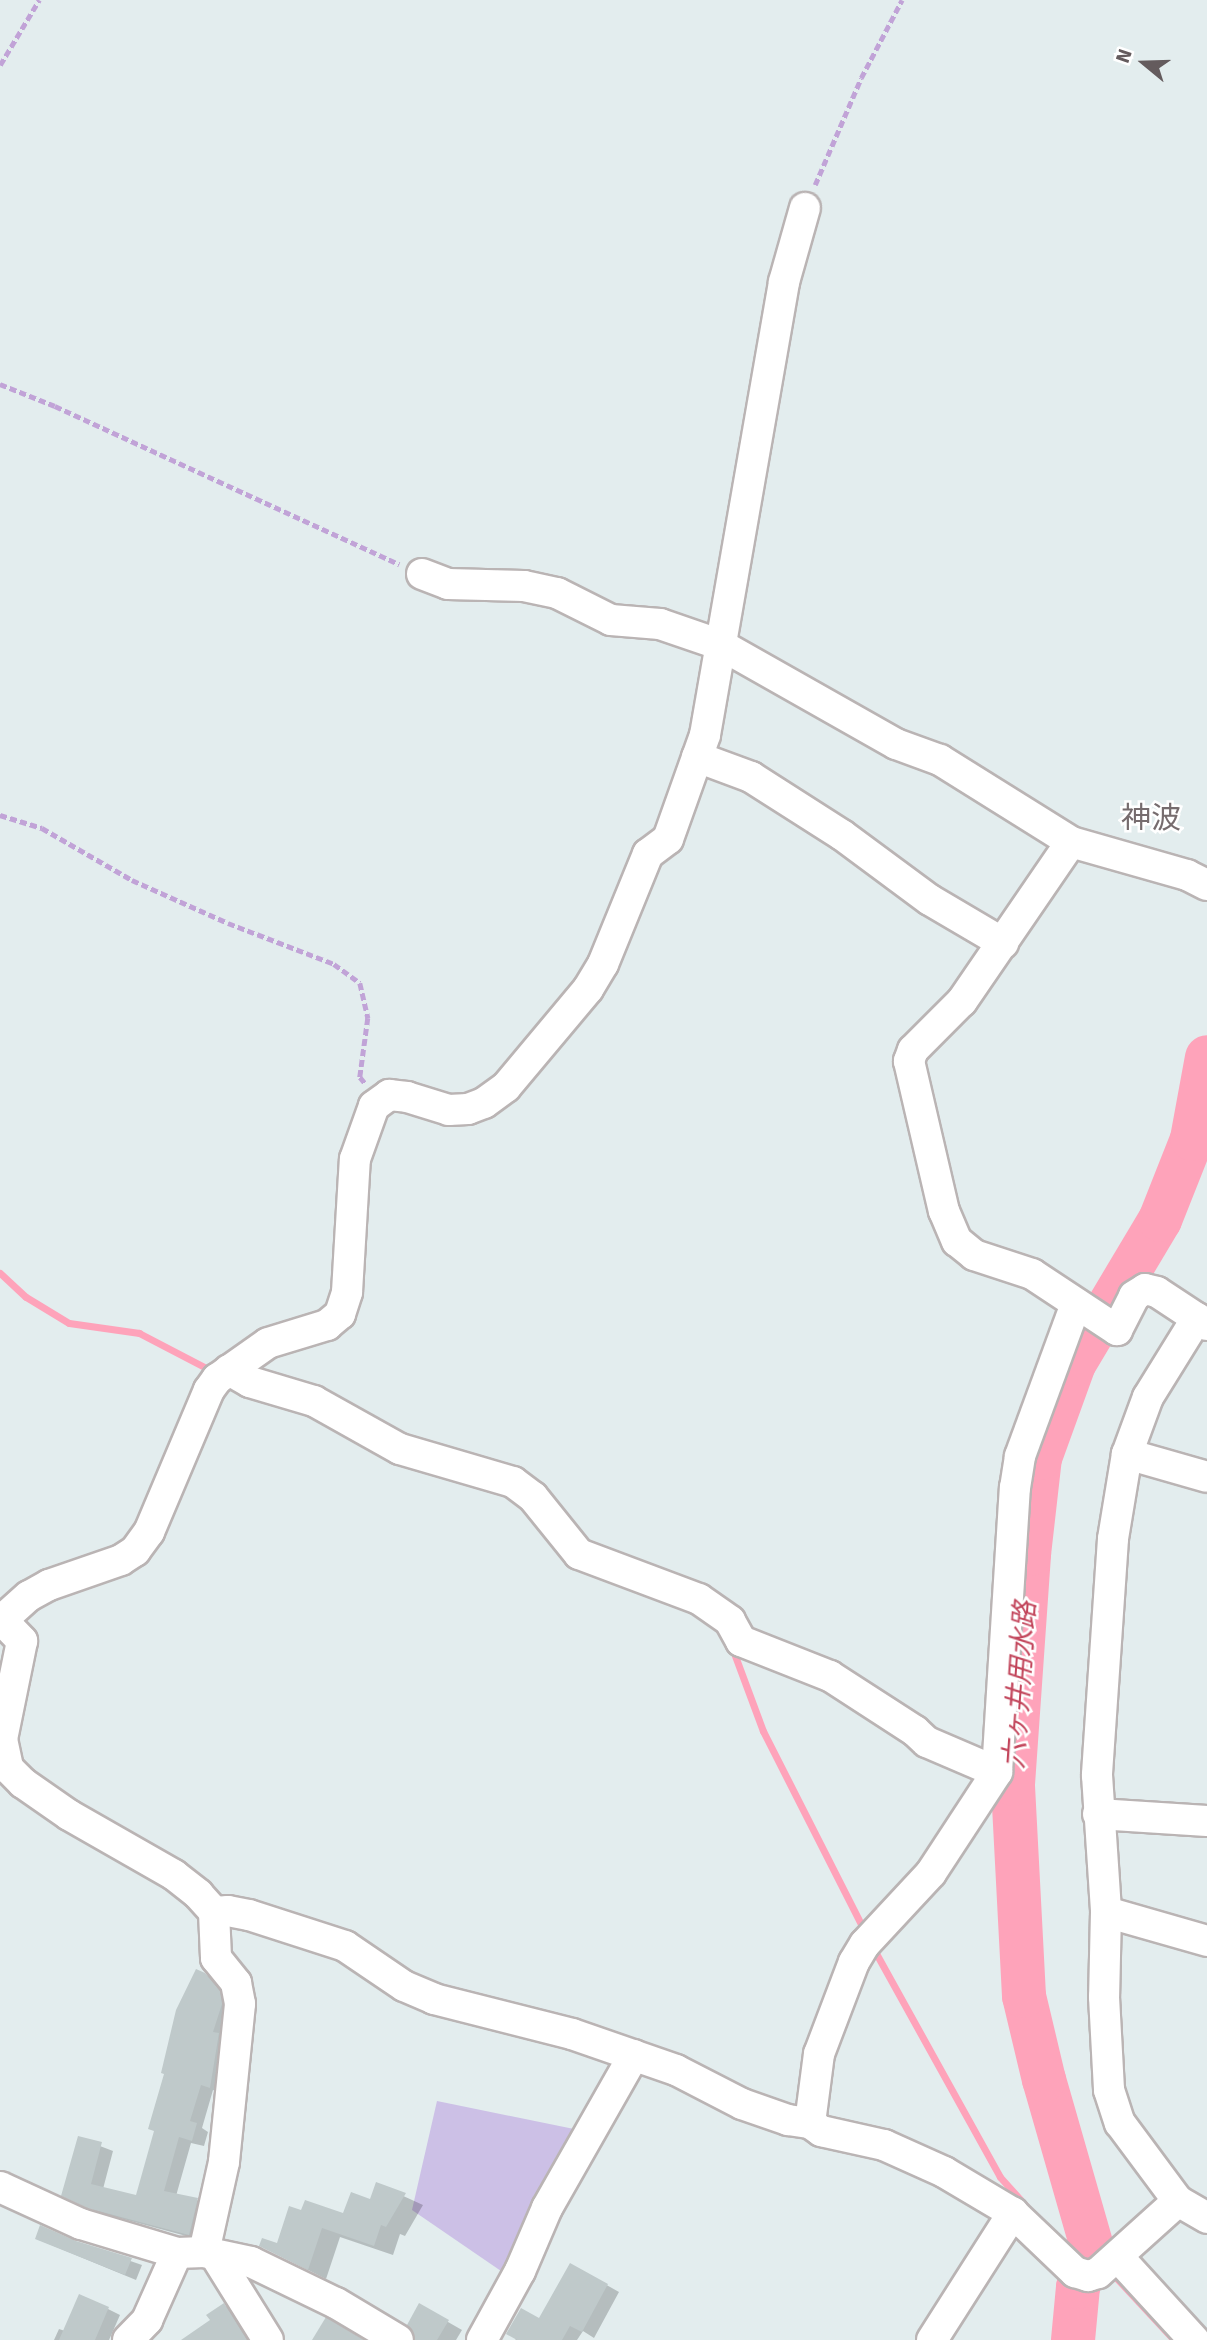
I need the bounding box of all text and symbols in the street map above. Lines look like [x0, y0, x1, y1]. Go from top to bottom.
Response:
north arrow [1109, 28, 1179, 98]
text: N [1111, 46, 1138, 66]
district label: 神波 [1121, 801, 1181, 837]
water label: 六ヶ井用水路 [997, 1600, 1043, 1770]

